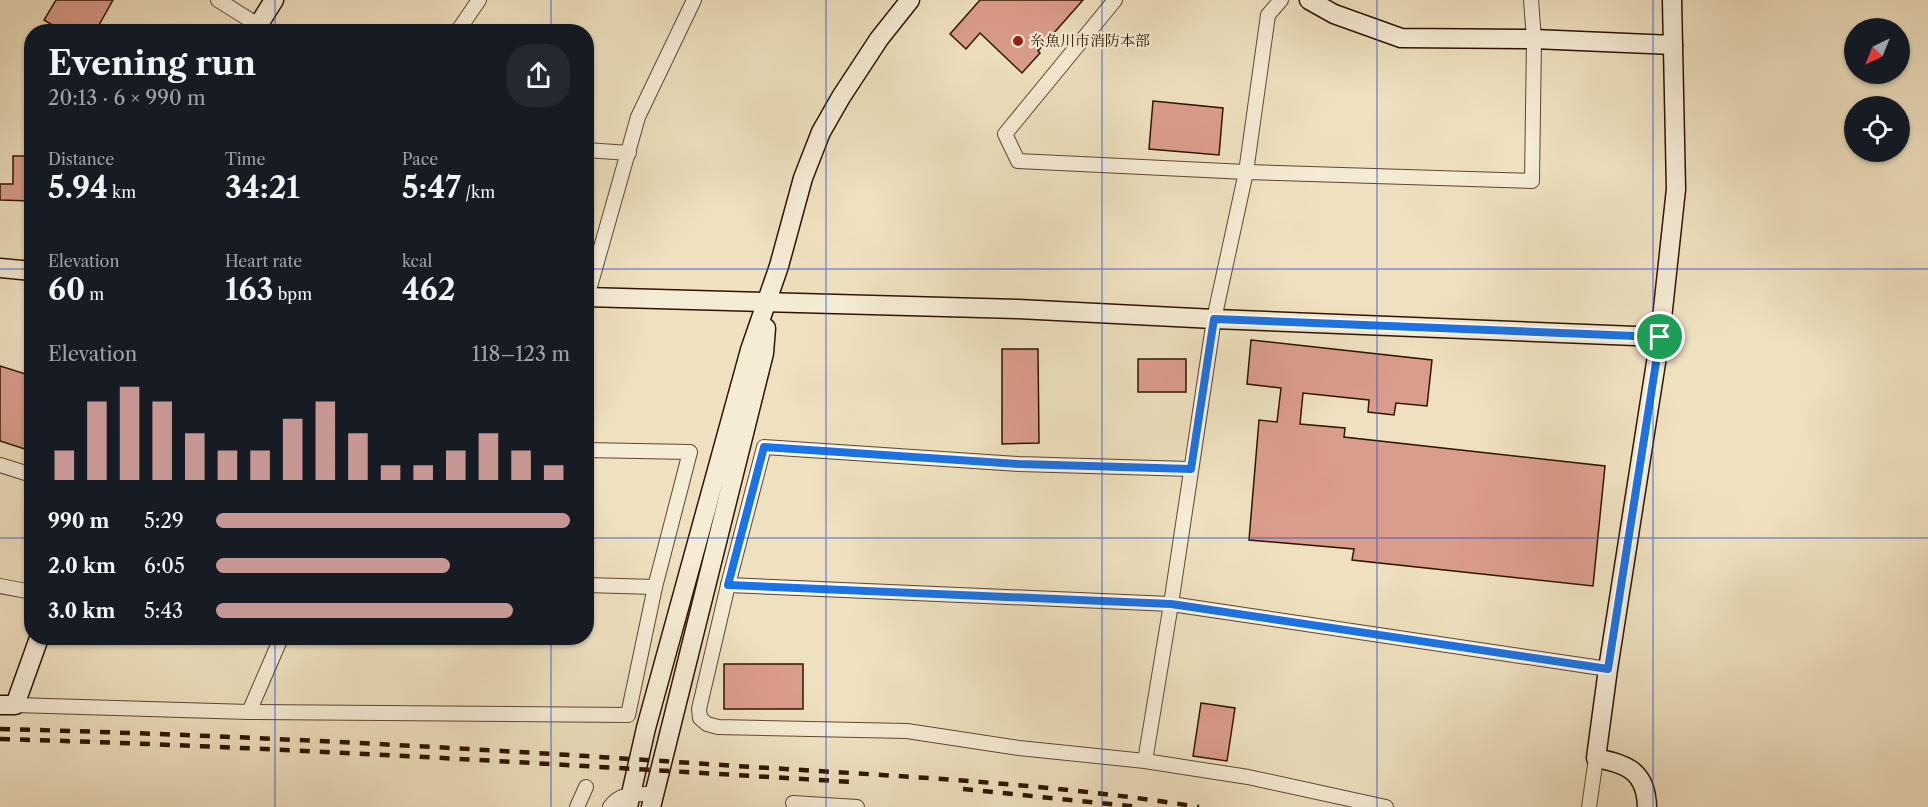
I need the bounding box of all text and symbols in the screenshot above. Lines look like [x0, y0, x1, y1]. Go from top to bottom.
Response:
north arrow [1844, 18, 1910, 84]
map controls [1844, 18, 1910, 162]
place label: 糸魚川市消防本部 [1030, 31, 1150, 50]
marker: 糸魚川市消防本部 [1011, 34, 1025, 48]
text: Evening run [48, 43, 256, 84]
button: share [507, 44, 570, 107]
text: 20:13 · 6 × 990 m [48, 86, 206, 110]
button: locate [1844, 96, 1910, 162]
text: Distance [48, 149, 114, 169]
text: Time [225, 149, 265, 169]
text: Pace [402, 149, 438, 169]
text: 5.94 [48, 169, 108, 206]
text: 34:21 [225, 169, 300, 206]
text: 5:47 [402, 169, 461, 206]
text: km [108, 182, 136, 202]
text: /km [461, 182, 495, 202]
text: Elevation [48, 251, 119, 271]
text: Heart rate [225, 251, 302, 271]
text: kcal [402, 251, 432, 271]
text: 60 [48, 271, 85, 308]
text: 163 [225, 271, 273, 308]
text: 462 [402, 271, 455, 308]
text: m [85, 284, 104, 304]
text: bpm [273, 284, 312, 304]
pin [1634, 311, 1685, 362]
icon: arrive [1643, 320, 1676, 353]
text: Elevation [48, 342, 137, 366]
text: 118–123 m [472, 342, 570, 366]
text: 990 m [48, 509, 110, 533]
text: 5:29 [144, 509, 184, 533]
text: 2.0 km [48, 554, 116, 578]
text: 6:05 [144, 554, 185, 578]
text: 3.0 km [48, 599, 115, 623]
text: 5:43 [144, 599, 183, 623]

